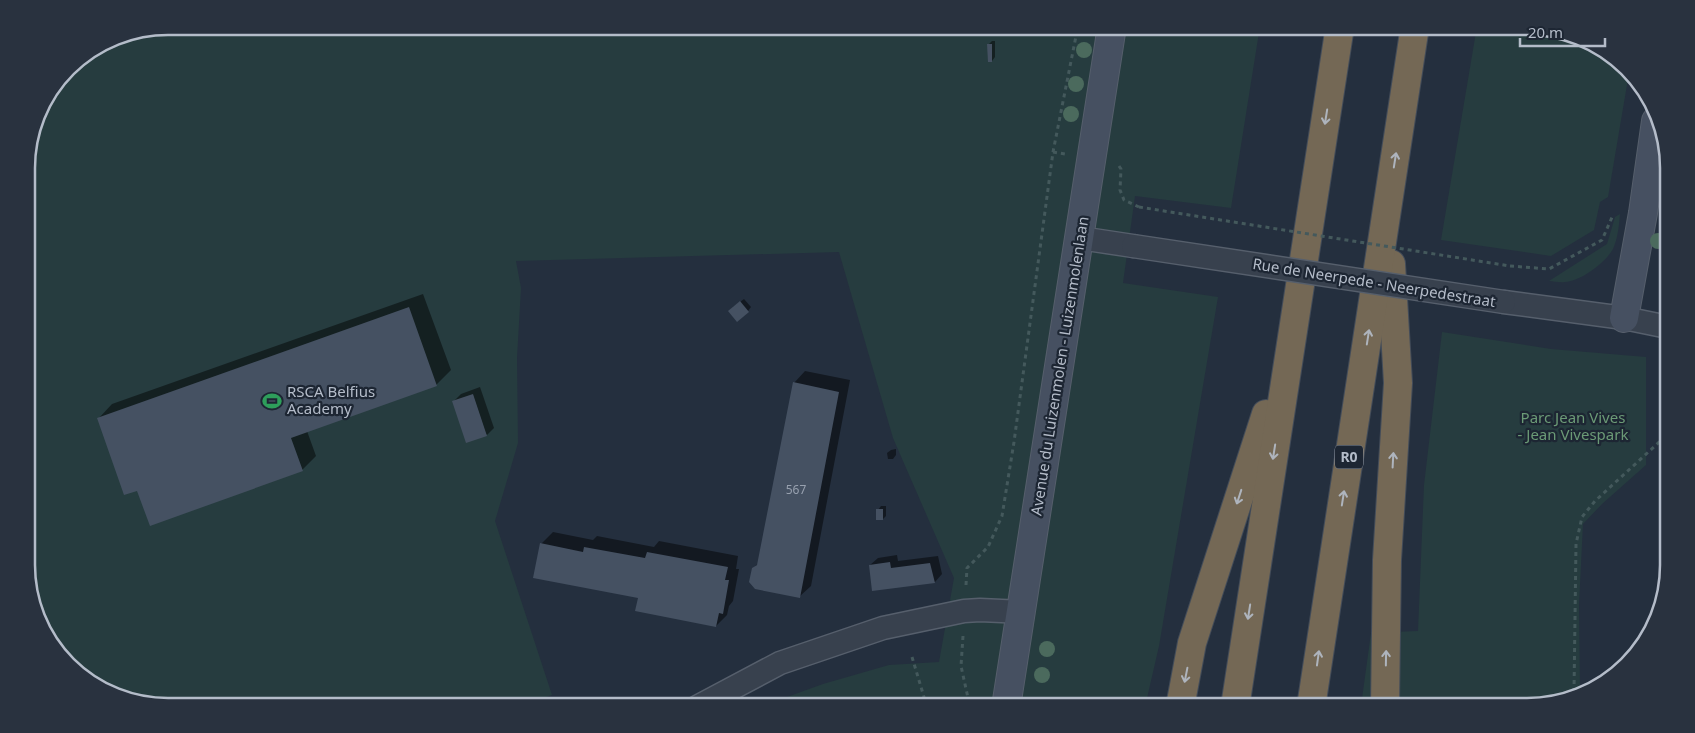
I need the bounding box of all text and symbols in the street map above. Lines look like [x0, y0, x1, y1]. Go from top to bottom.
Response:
scale bar [1520, 15, 1605, 47]
text: 20 m [1528, 22, 1563, 42]
one-way arrow [1320, 109, 1330, 125]
one-way arrow [1390, 152, 1400, 168]
street label: Avenue du Luizenmolen - Luizenmolenlaan [1025, 215, 1093, 517]
street label: Rue de Neerpede - Neerpedestraat [1251, 253, 1498, 311]
one-way arrow [1363, 329, 1373, 345]
place label: RSCA Belfius Academy [287, 381, 375, 418]
sports icon: RSCA Belfius Academy [261, 390, 283, 412]
park label: Parc Jean Vives - Jean Vivespark [1518, 407, 1628, 444]
one-way arrow [1268, 443, 1278, 459]
road number: R0 [1335, 446, 1363, 468]
one-way arrow [1388, 453, 1397, 469]
house number: 567 [786, 481, 806, 498]
one-way arrow [1234, 489, 1244, 505]
one-way arrow [1338, 490, 1348, 506]
one-way arrow [1244, 604, 1254, 620]
one-way arrow [1381, 650, 1391, 666]
one-way arrow [1313, 651, 1323, 667]
one-way arrow [1181, 667, 1190, 683]

